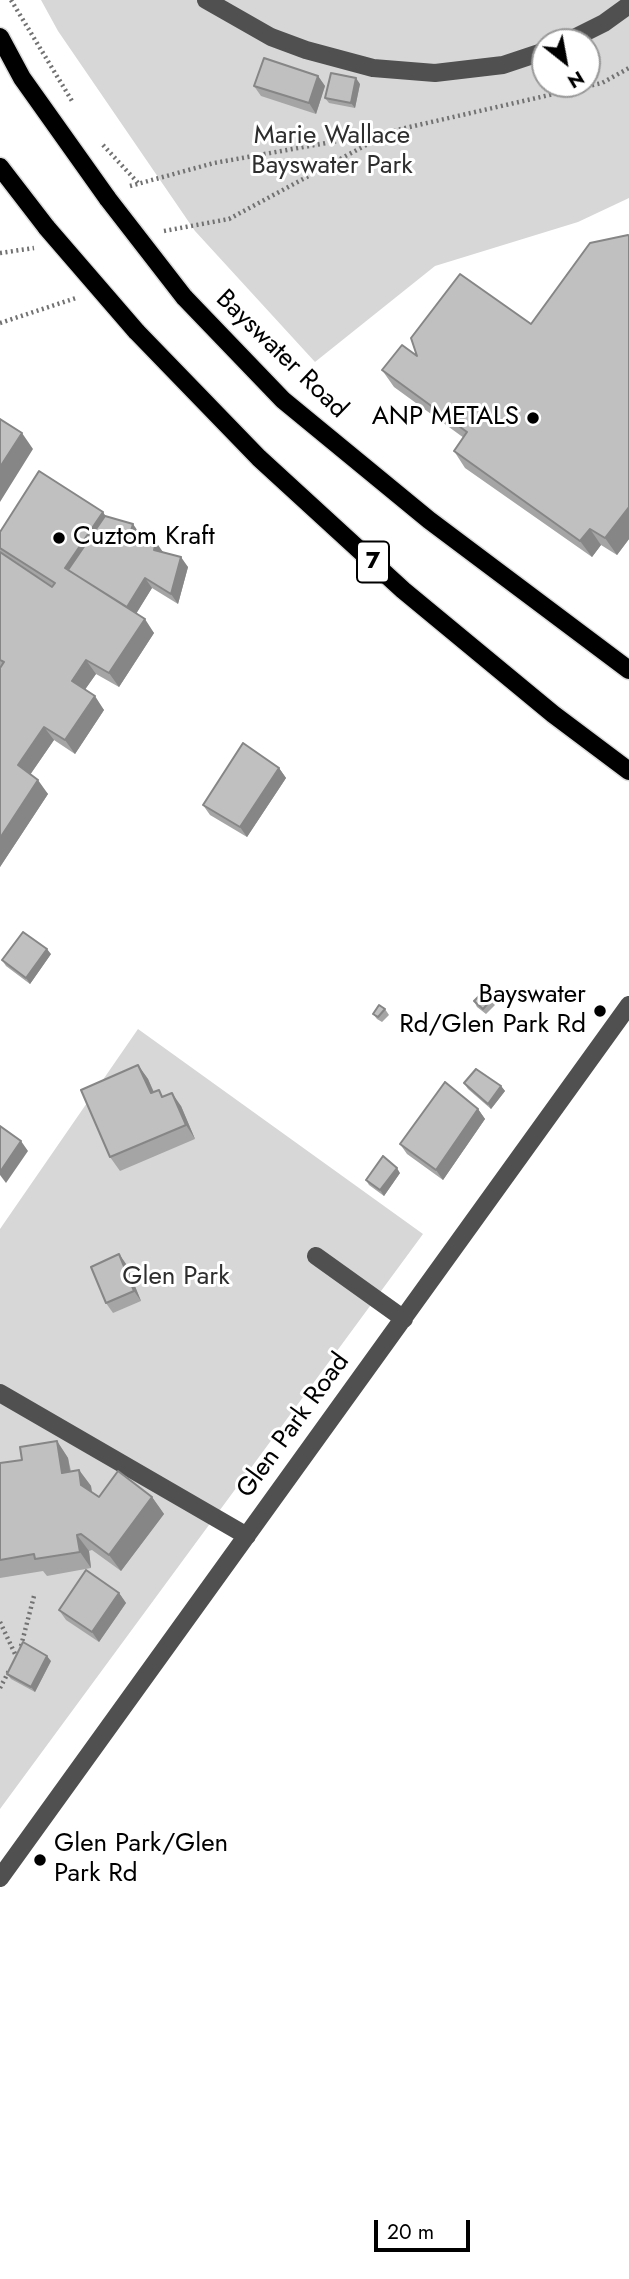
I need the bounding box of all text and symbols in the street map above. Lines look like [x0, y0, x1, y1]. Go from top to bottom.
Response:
north arrow [531, 28, 601, 98]
text: N [563, 64, 589, 95]
park label: Marie Wallace Bayswater Park [251, 121, 413, 182]
street label: Bayswater Road [209, 284, 353, 426]
place label: ANP METALS [372, 402, 519, 434]
marker: ANP METALS [525, 410, 541, 426]
place label: Cuztom Kraft [73, 522, 215, 554]
marker: Cuztom Kraft [51, 530, 67, 546]
road number: 7 [357, 542, 389, 582]
place label: Bayswater Rd/Glen Park Rd [399, 980, 586, 1042]
marker: Bayswater Rd/Glen Park Rd [592, 1003, 608, 1019]
park label: Glen Park [122, 1262, 230, 1294]
street label: Glen Park Road [231, 1348, 357, 1504]
place label: Glen Park/Glen Park Rd [54, 1829, 228, 1890]
marker: Glen Park/Glen Park Rd [32, 1852, 48, 1868]
scale bar [377, 2206, 473, 2250]
text: 20 m [387, 2217, 434, 2247]

